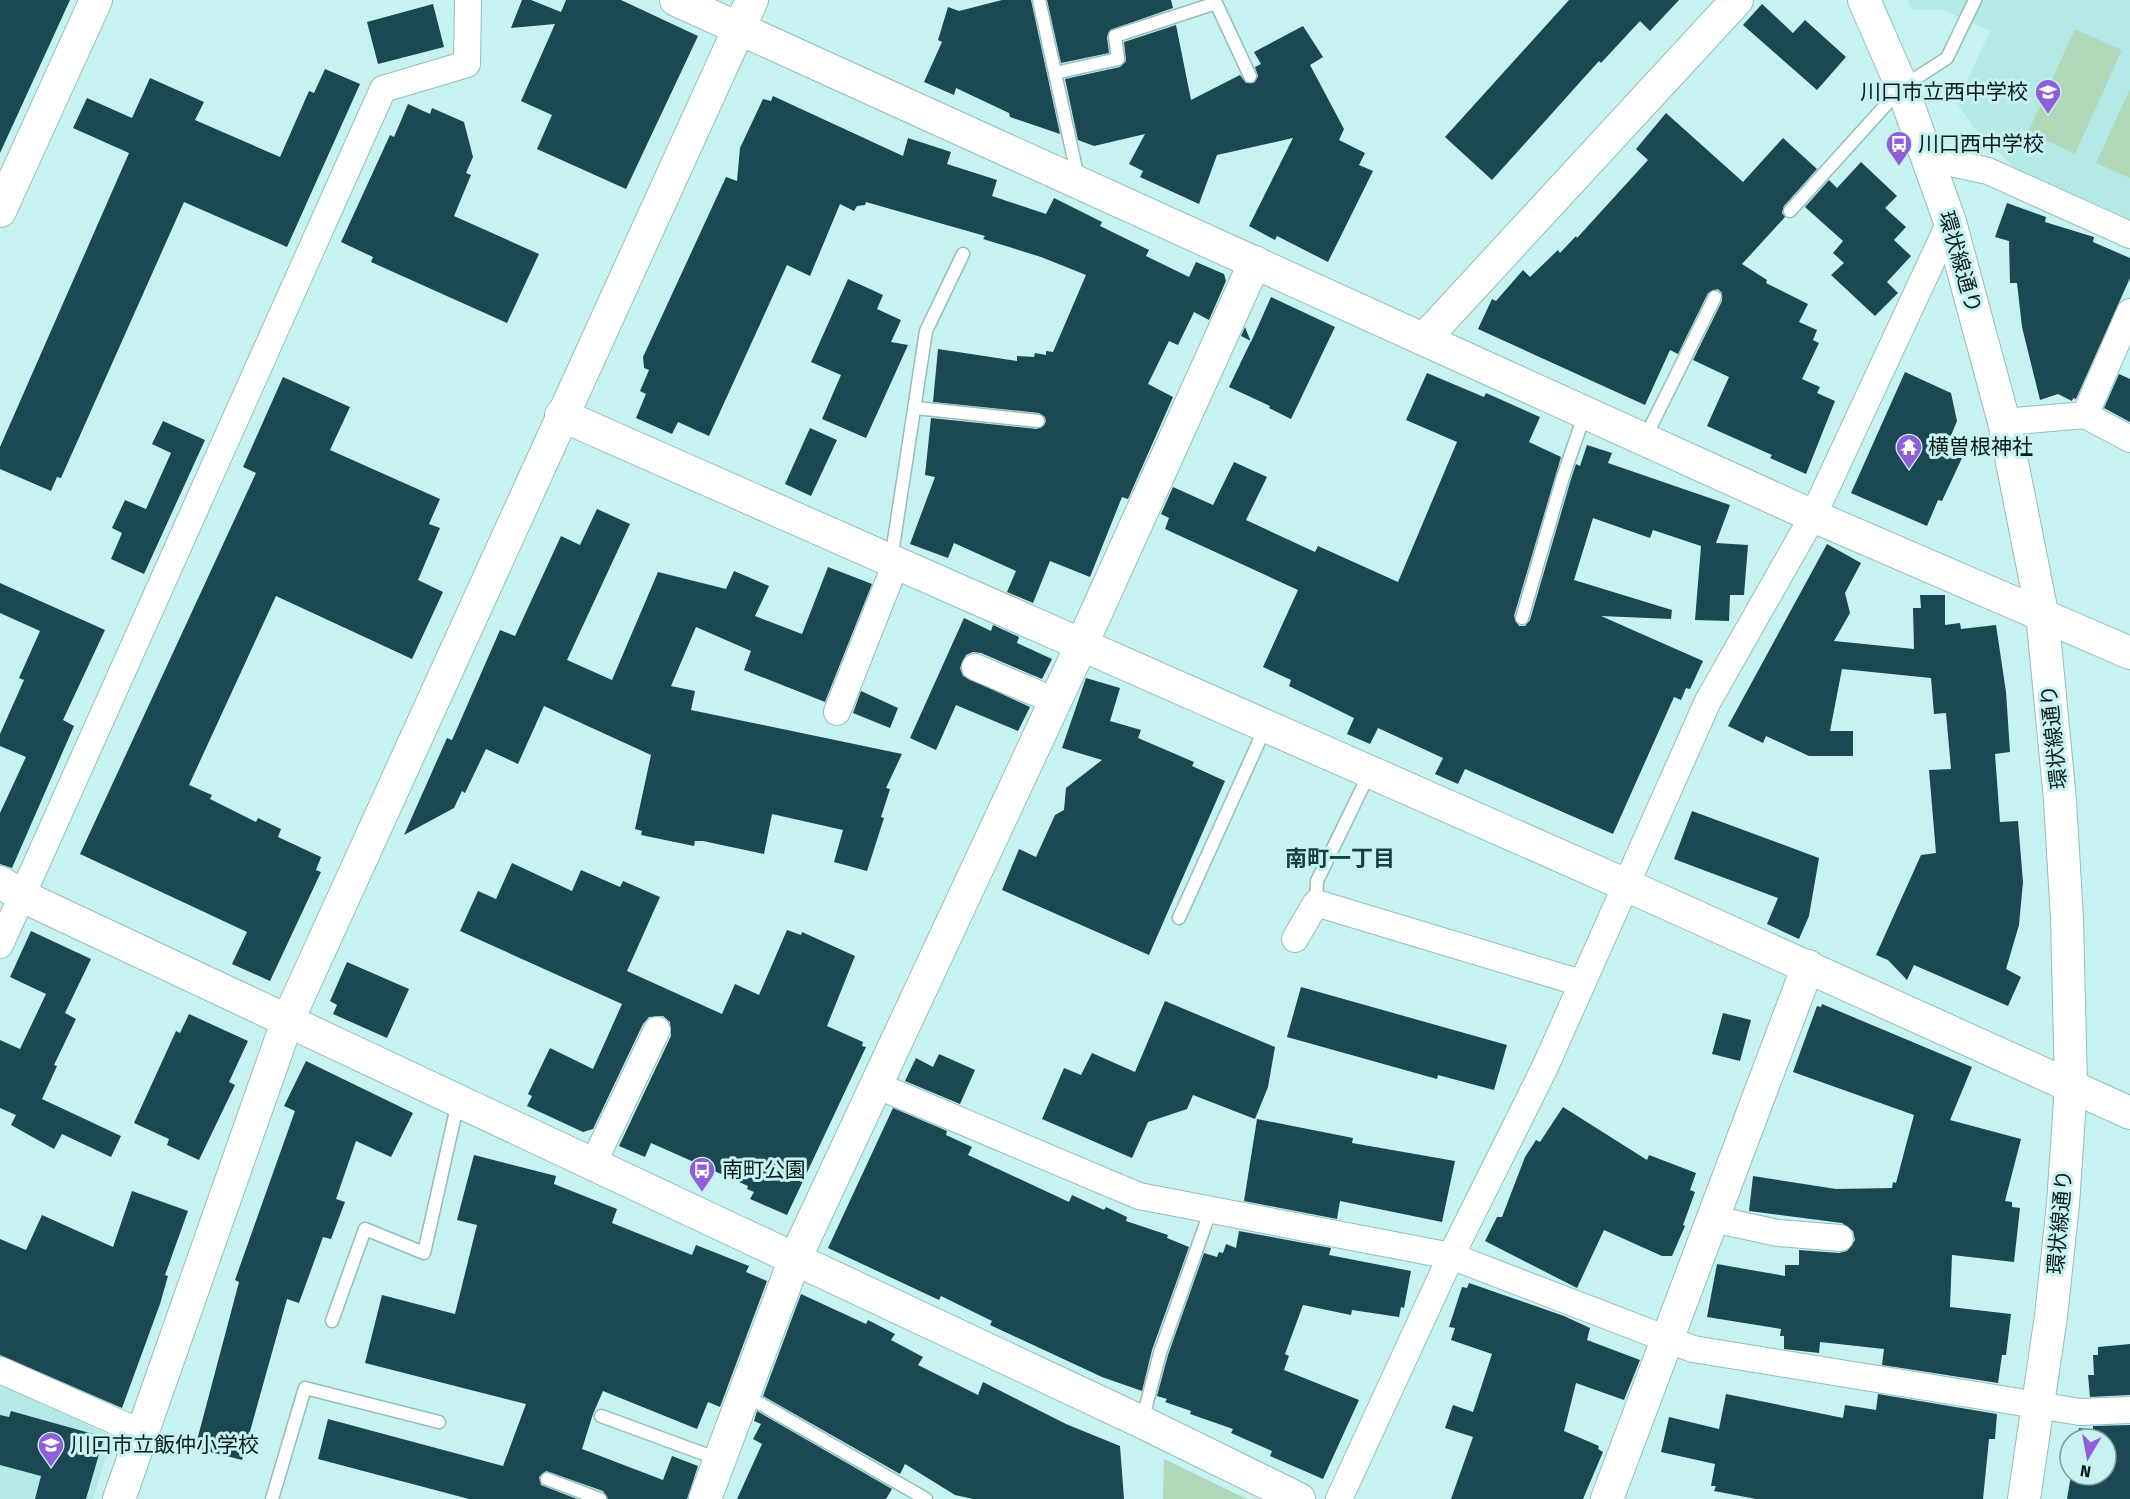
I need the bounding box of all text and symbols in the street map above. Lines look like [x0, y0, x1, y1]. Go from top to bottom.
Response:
school or university icon: 川口市立西中学校 [2033, 77, 2063, 115]
place label: 川口市立西中学校 [1860, 79, 2028, 105]
bus stop icon: 川口西中学校 [1884, 129, 1914, 167]
place label: 川口西中学校 [1918, 131, 2044, 157]
street label: 環状線通り [1933, 208, 1987, 316]
temple icon: 横曽根神社 [1894, 432, 1924, 470]
place label: 横曽根神社 [1928, 434, 2033, 460]
street label: 環状線通り [2036, 683, 2072, 791]
district label: 南町一丁目 [1285, 845, 1395, 872]
bus stop icon: 南町公園 [687, 1155, 717, 1193]
place label: 南町公園 [722, 1157, 806, 1183]
street label: 環状線通り [2042, 1169, 2078, 1275]
north arrow [2058, 1427, 2118, 1487]
school or university icon: 川口市立飯仲小学校 [36, 1430, 66, 1468]
place label: 川口市立飯仲小学校 [70, 1432, 259, 1458]
text: N [2079, 1461, 2092, 1482]

